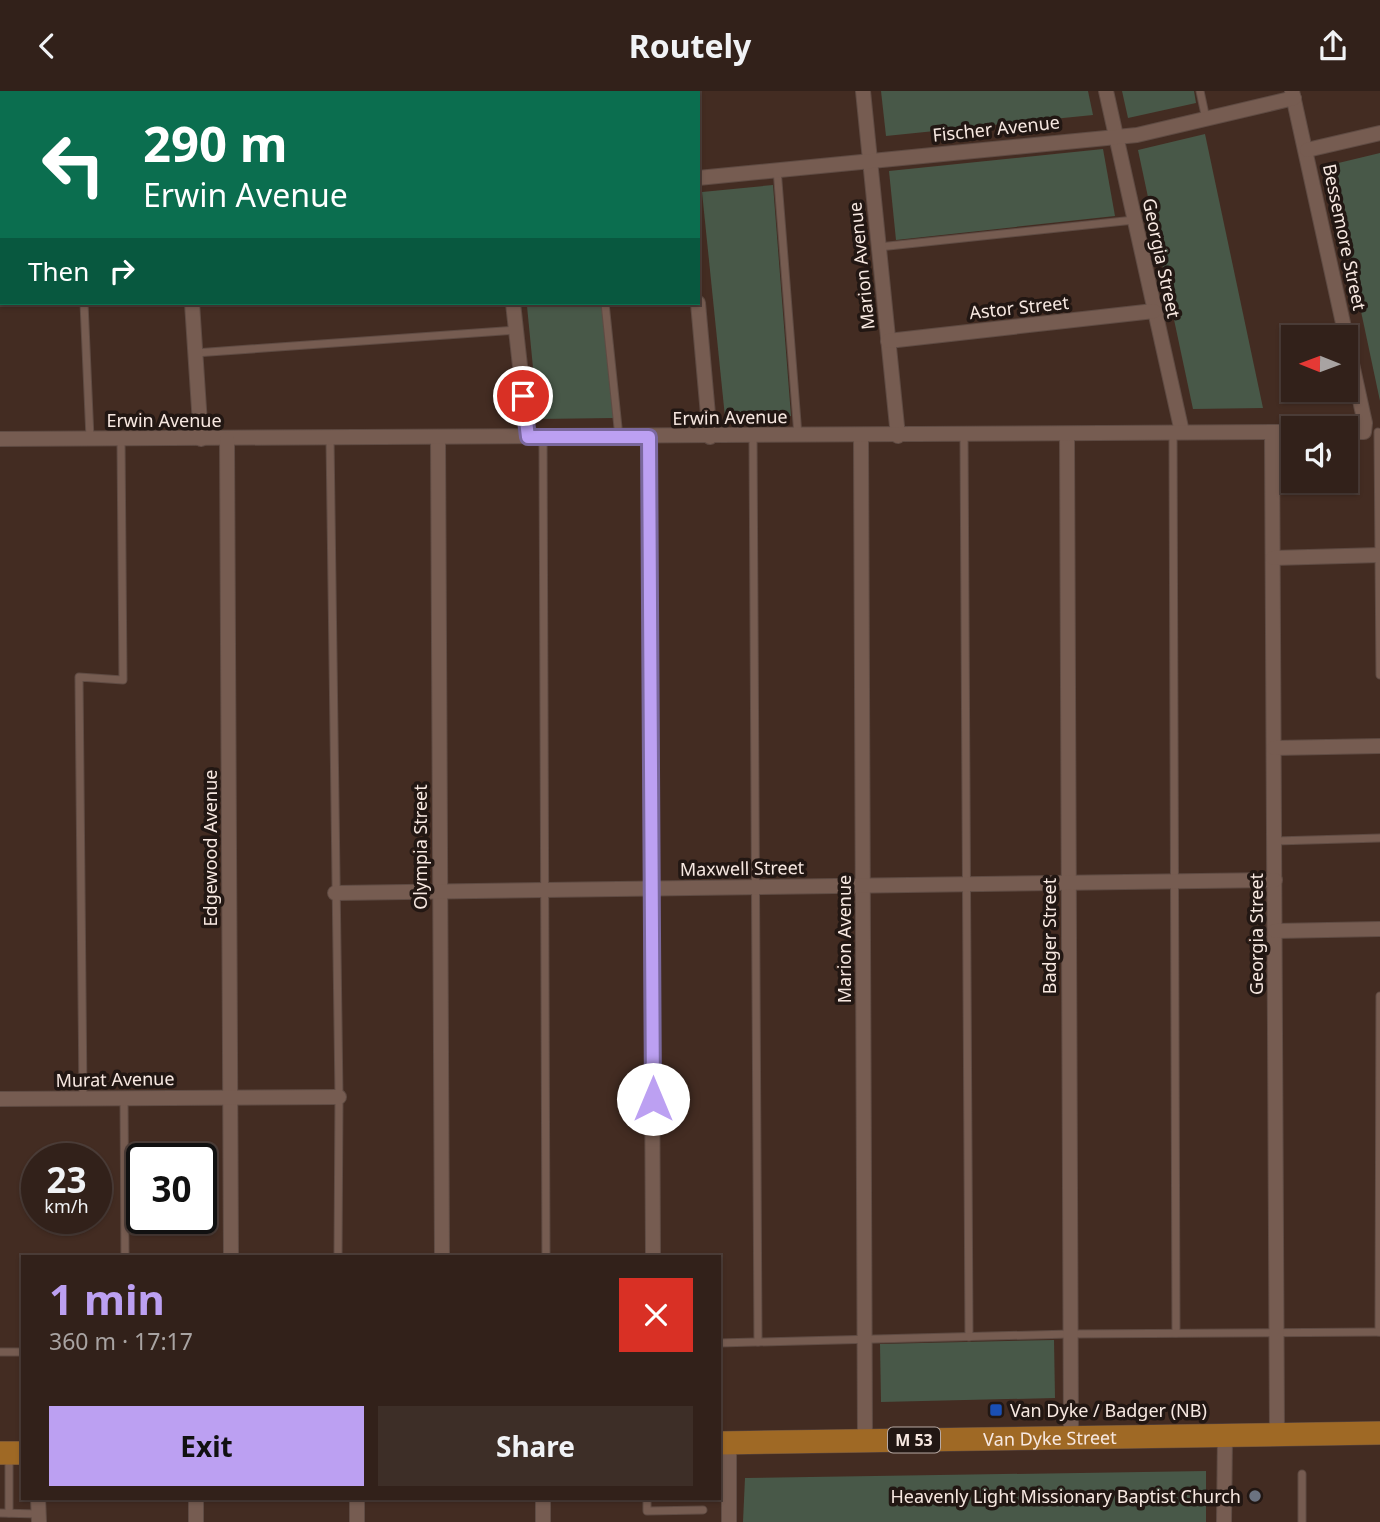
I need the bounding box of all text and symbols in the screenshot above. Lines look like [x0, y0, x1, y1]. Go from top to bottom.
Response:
text: Routely [629, 24, 751, 67]
icon: back [28, 27, 66, 65]
icon: share [1314, 27, 1352, 65]
street label: Fischer Avenue [931, 109, 1061, 147]
text: 290 m [143, 110, 288, 176]
icon: left [28, 119, 119, 210]
street label: Bessemore Street [1318, 162, 1372, 313]
text: Erwin Avenue [143, 173, 348, 216]
street label: Georgia Street [1138, 196, 1187, 321]
street label: Marion Avenue [842, 201, 880, 331]
icon: right [103, 252, 141, 290]
text: Then [28, 253, 89, 289]
street label: Astor Street [968, 290, 1070, 324]
north arrow [1281, 325, 1358, 403]
map controls [1281, 325, 1358, 493]
pin [493, 366, 553, 426]
icon: arrive [504, 377, 542, 415]
street label: Erwin Avenue [672, 404, 788, 430]
street label: Erwin Avenue [106, 408, 222, 432]
button: sound [1281, 416, 1358, 493]
street label: Edgewood Avenue [198, 770, 222, 926]
street label: Olympia Street [408, 784, 432, 910]
street label: Maxwell Street [680, 855, 805, 881]
street label: Georgia Street [1244, 872, 1268, 995]
street label: Marion Avenue [832, 875, 856, 1003]
street label: Badger Street [1037, 877, 1061, 994]
position arrow [616, 1062, 690, 1136]
street label: Murat Avenue [55, 1066, 175, 1092]
speed limit sign: 30 [126, 1143, 217, 1234]
text: 23 [46, 1156, 87, 1203]
text: km/h [44, 1194, 89, 1218]
text: 1 min [49, 1270, 165, 1327]
button: close [619, 1278, 693, 1352]
text: 360 m · 17:17 [49, 1325, 193, 1357]
place label: Van Dyke / Badger (NB) [1010, 1398, 1207, 1422]
marker: Van Dyke / Badger (NB) [988, 1402, 1004, 1418]
button: Exit [49, 1406, 364, 1486]
button: Share [378, 1406, 693, 1486]
street label: Van Dyke Street [983, 1425, 1117, 1451]
road number: M 53 [888, 1427, 940, 1453]
place label: Heavenly Light Missionary Baptist Church [891, 1484, 1241, 1508]
marker: Heavenly Light Missionary Baptist Church [1247, 1488, 1263, 1504]

